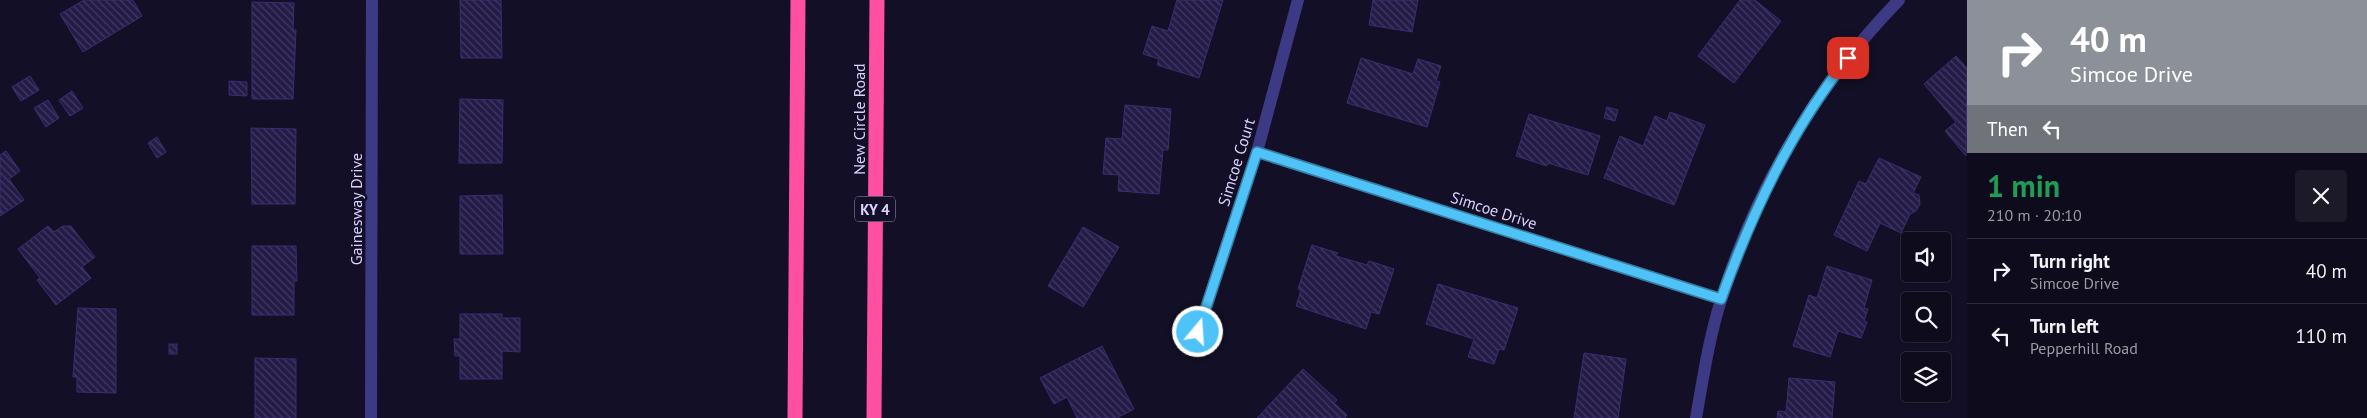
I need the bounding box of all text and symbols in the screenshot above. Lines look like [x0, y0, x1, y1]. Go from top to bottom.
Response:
text: 40 m [2070, 16, 2147, 62]
icon: right [1987, 20, 2052, 85]
pin [1827, 37, 1869, 79]
icon: arrive [1834, 44, 1862, 72]
text: Simcoe Drive [2070, 60, 2193, 88]
street label: New Circle Road [849, 63, 869, 175]
street label: Simcoe Court [1213, 115, 1259, 208]
icon: left [2038, 115, 2066, 143]
text: Then [1987, 117, 2028, 141]
street label: Gainesway Drive [346, 153, 366, 265]
text: 1 min [1987, 166, 2060, 205]
button: close [2295, 170, 2347, 222]
street label: Simcoe Drive [1448, 187, 1540, 233]
road number: KY 4 [855, 196, 895, 222]
text: 210 m · 20:10 [1987, 205, 2082, 225]
map controls [1901, 232, 1951, 402]
button: sound [1901, 232, 1951, 282]
text: Turn right [2030, 249, 2110, 273]
icon: right [1987, 257, 2015, 285]
text: 40 m [2306, 259, 2347, 283]
text: Simcoe Drive [2030, 273, 2119, 293]
button: search [1901, 292, 1951, 342]
position arrow [1171, 305, 1223, 357]
text: Turn left [2030, 314, 2099, 338]
icon: left [1987, 322, 2015, 350]
text: 110 m [2295, 324, 2347, 348]
text: Pepperhill Road [2030, 338, 2138, 358]
button: layers [1901, 352, 1951, 402]

